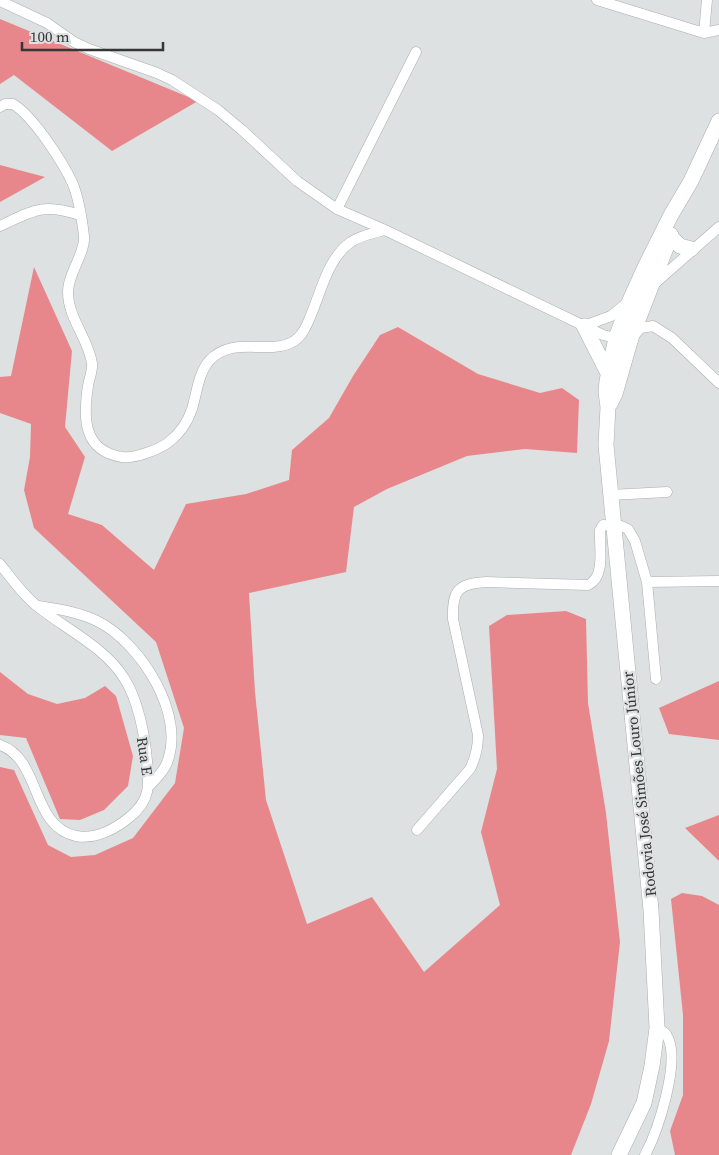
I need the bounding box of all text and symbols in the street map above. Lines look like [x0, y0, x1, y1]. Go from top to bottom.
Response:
scale bar [22, 20, 164, 52]
text: 100 m [30, 26, 70, 47]
street label: Rodovia José Simões Louro Júnior [617, 670, 661, 898]
street label: Rua E [132, 735, 158, 777]

